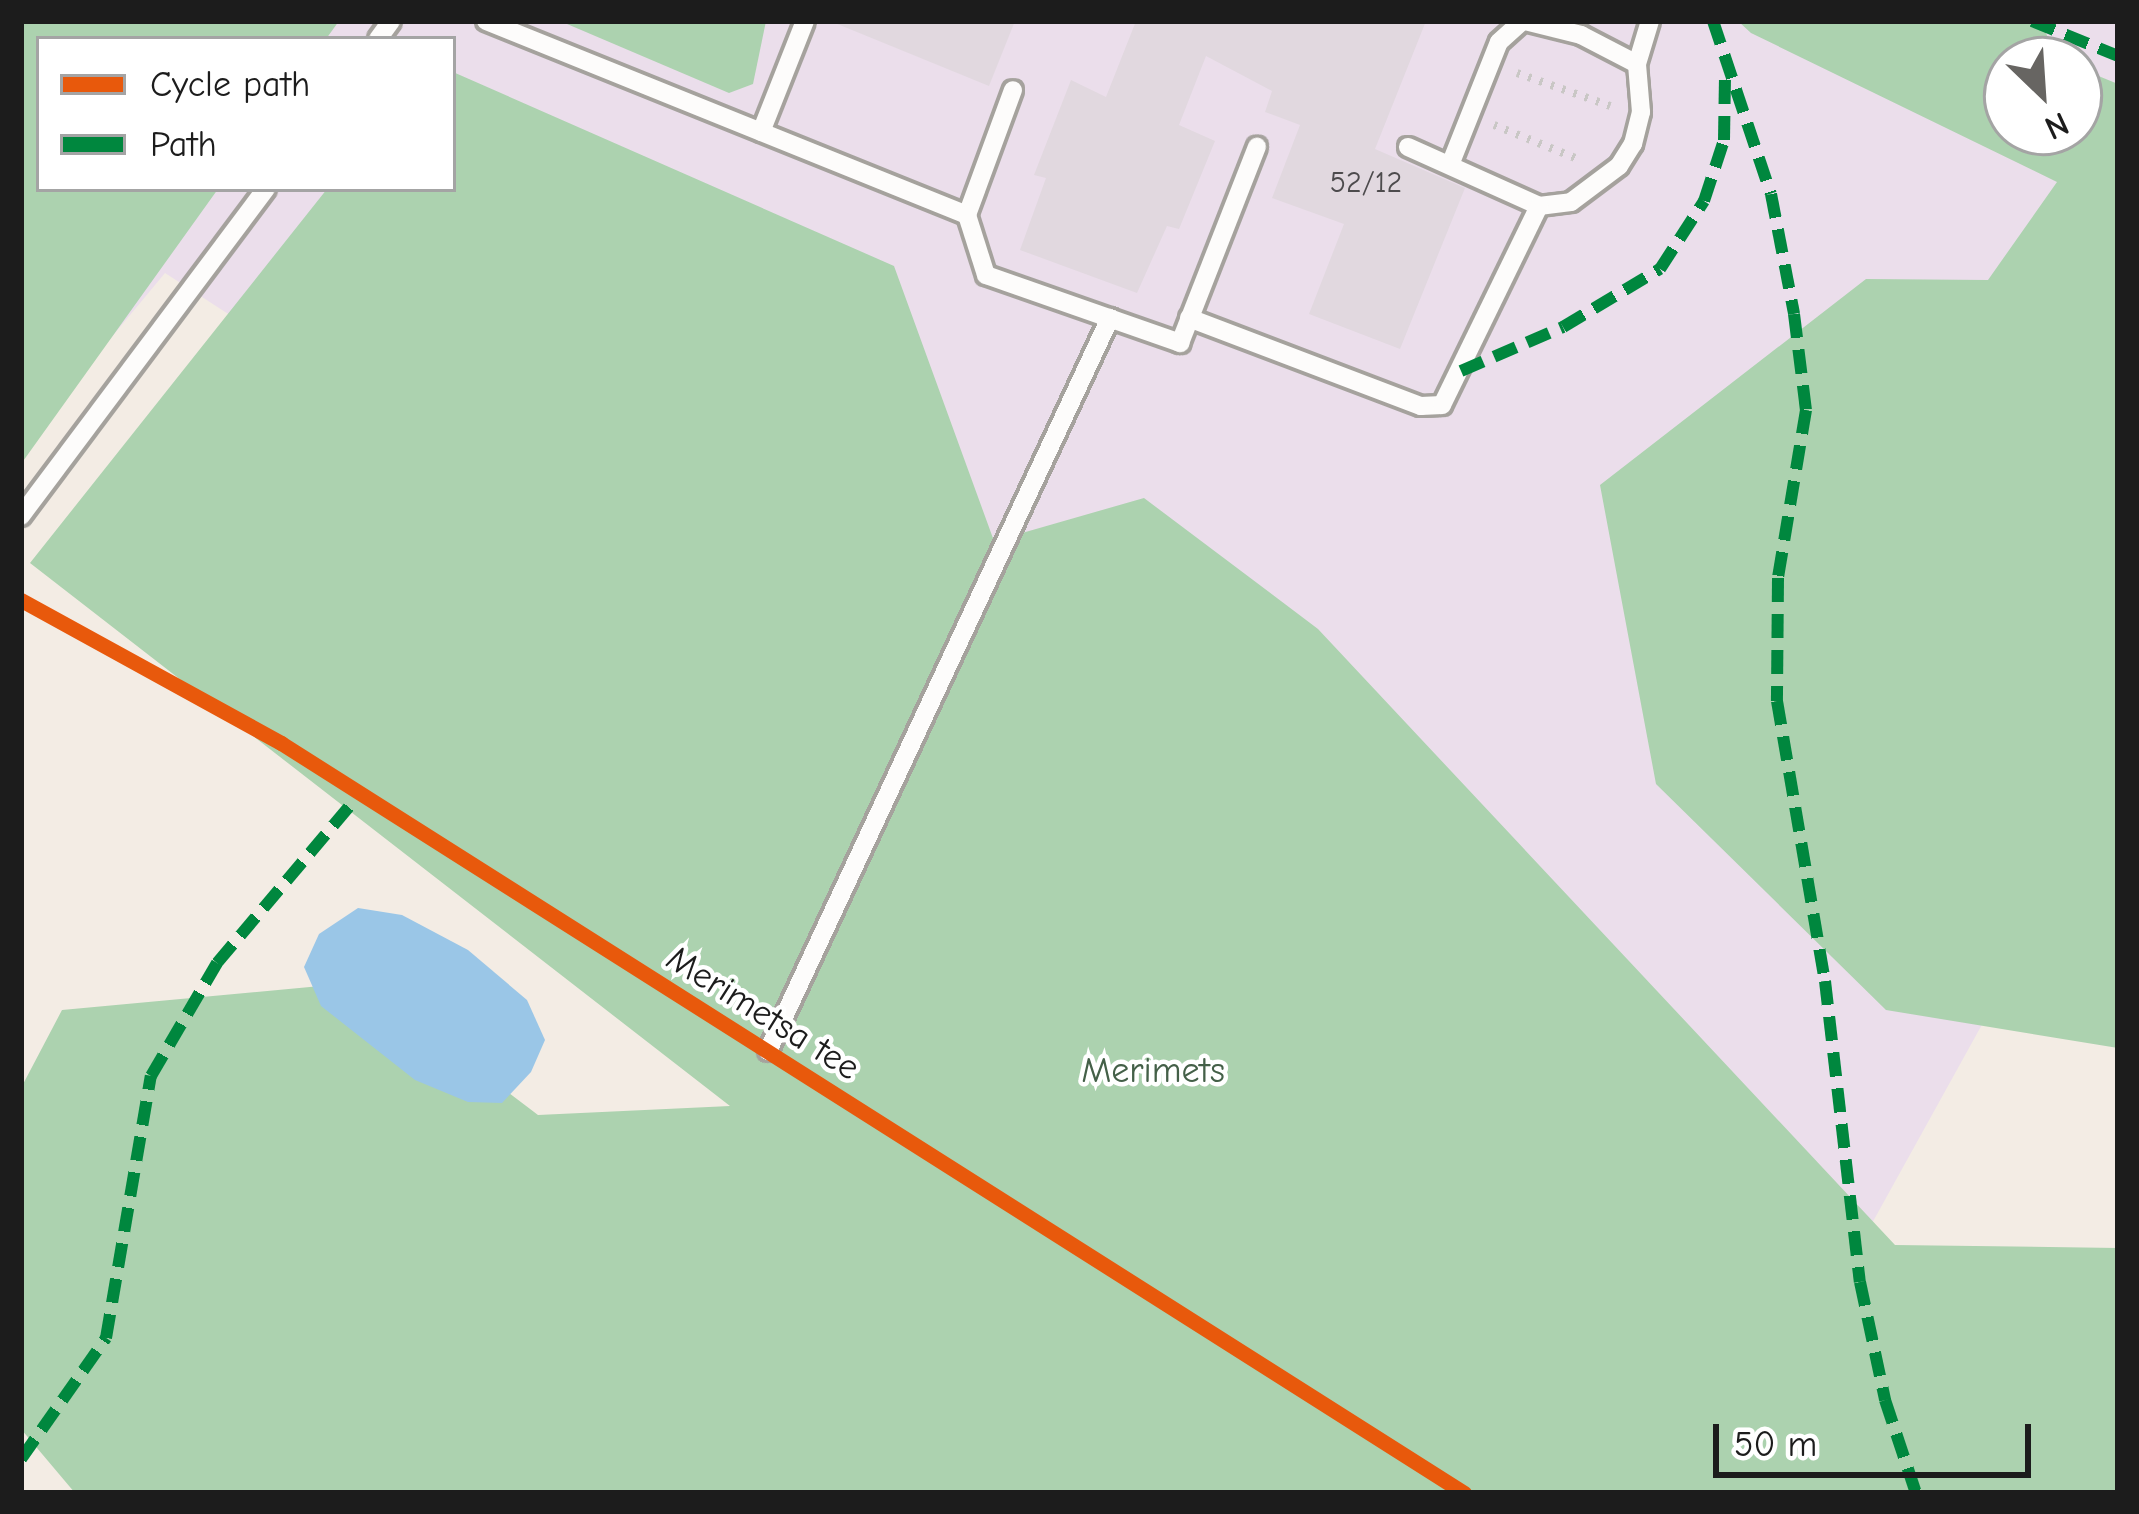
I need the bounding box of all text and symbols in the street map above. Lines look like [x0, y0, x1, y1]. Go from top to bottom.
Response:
legend [36, 36, 456, 192]
north arrow [1983, 36, 2103, 156]
text: Cycle path [150, 64, 310, 105]
text: N [2039, 104, 2075, 148]
text: Path [150, 124, 217, 165]
house number: 52/12 [1330, 165, 1402, 201]
street label: Merimetsa tee [658, 937, 868, 1089]
park label: Merimets [1081, 1049, 1225, 1093]
scale bar [1719, 1400, 2037, 1474]
text: 50 m [1734, 1424, 1817, 1465]

